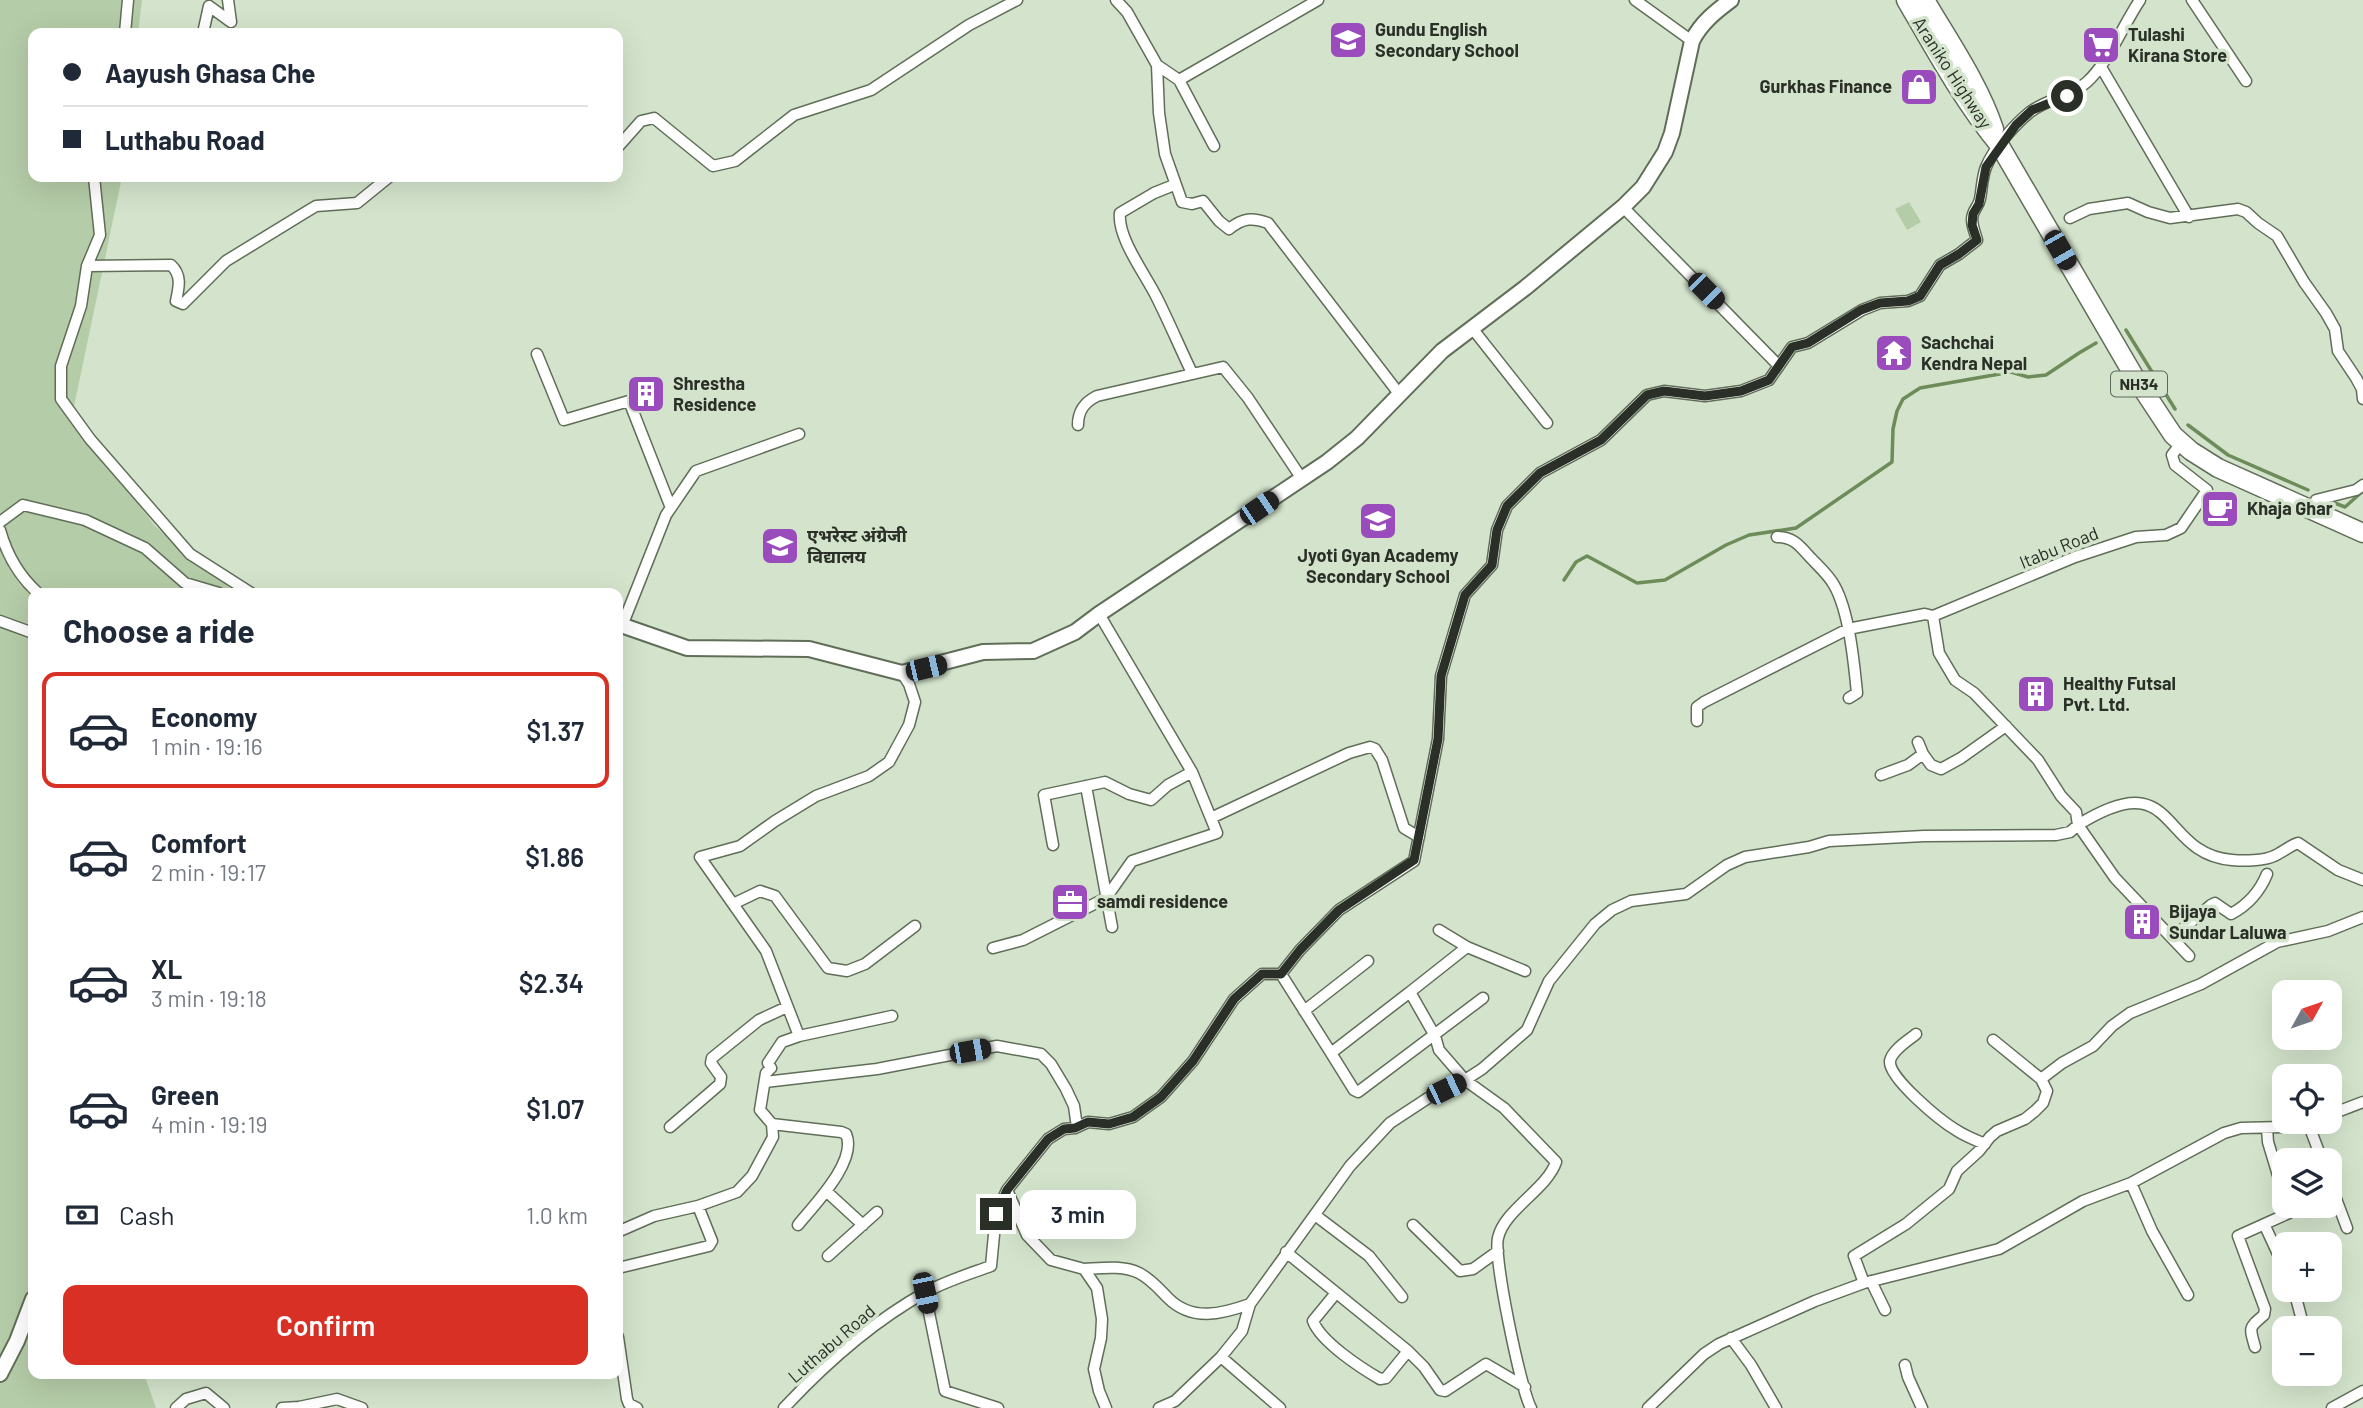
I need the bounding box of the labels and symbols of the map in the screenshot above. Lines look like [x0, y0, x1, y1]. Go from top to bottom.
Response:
street label: Araniko Highway [1909, 12, 1997, 132]
place label: Gundu English Secondary School [1375, 18, 1519, 61]
school or university icon: Gundu English Secondary School [1327, 19, 1369, 61]
place label: Tulashi Kirana Store [2128, 23, 2227, 66]
supermarket icon: Tulashi Kirana Store [2080, 24, 2122, 66]
shop icon: Gurkhas Finance [1898, 66, 1940, 108]
place label: Gurkhas Finance [1760, 75, 1892, 97]
route start [2051, 80, 2083, 112]
car [2041, 227, 2080, 273]
car [1684, 269, 1729, 313]
place label: Sachchai Kendra Nepal [1921, 331, 2027, 374]
temple icon: Sachchai Kendra Nepal [1873, 332, 1915, 374]
place label: Shrestha Residence [673, 372, 757, 415]
road number: NH34 [2111, 372, 2167, 396]
building icon: Shrestha Residence [625, 373, 667, 415]
car [1236, 488, 1283, 528]
cafe icon: Khaja Ghar [2199, 488, 2241, 530]
place label: Khaja Ghar [2247, 497, 2333, 519]
school or university icon: Jyoti Gyan Academy Secondary School [1357, 500, 1399, 542]
street label: Itabu Road [2016, 521, 2101, 573]
place label: एभरेस्ट अंग्रेजी विद्यालय [807, 524, 907, 567]
school or university icon: एभरेस्ट अंग्रेजी विद्यालय [759, 525, 801, 567]
place label: Jyoti Gyan Academy Secondary School [1298, 544, 1459, 587]
car [904, 653, 949, 683]
place label: Healthy Futsal Pvt. Ltd. [2063, 672, 2176, 715]
building icon: Healthy Futsal Pvt. Ltd. [2015, 673, 2057, 715]
office icon: samdi residence [1049, 881, 1091, 923]
place label: samdi residence [1097, 890, 1228, 912]
place label: Bijaya Sundar Laluwa [2169, 900, 2287, 943]
building icon: Bijaya Sundar Laluwa [2121, 901, 2163, 943]
north arrow [2272, 980, 2342, 1050]
car [948, 1037, 993, 1065]
car [1423, 1070, 1470, 1108]
callout: 3 min [1020, 1190, 1136, 1238]
route end [980, 1198, 1012, 1230]
car [911, 1270, 940, 1316]
street label: Luthabu Road [783, 1299, 879, 1387]

